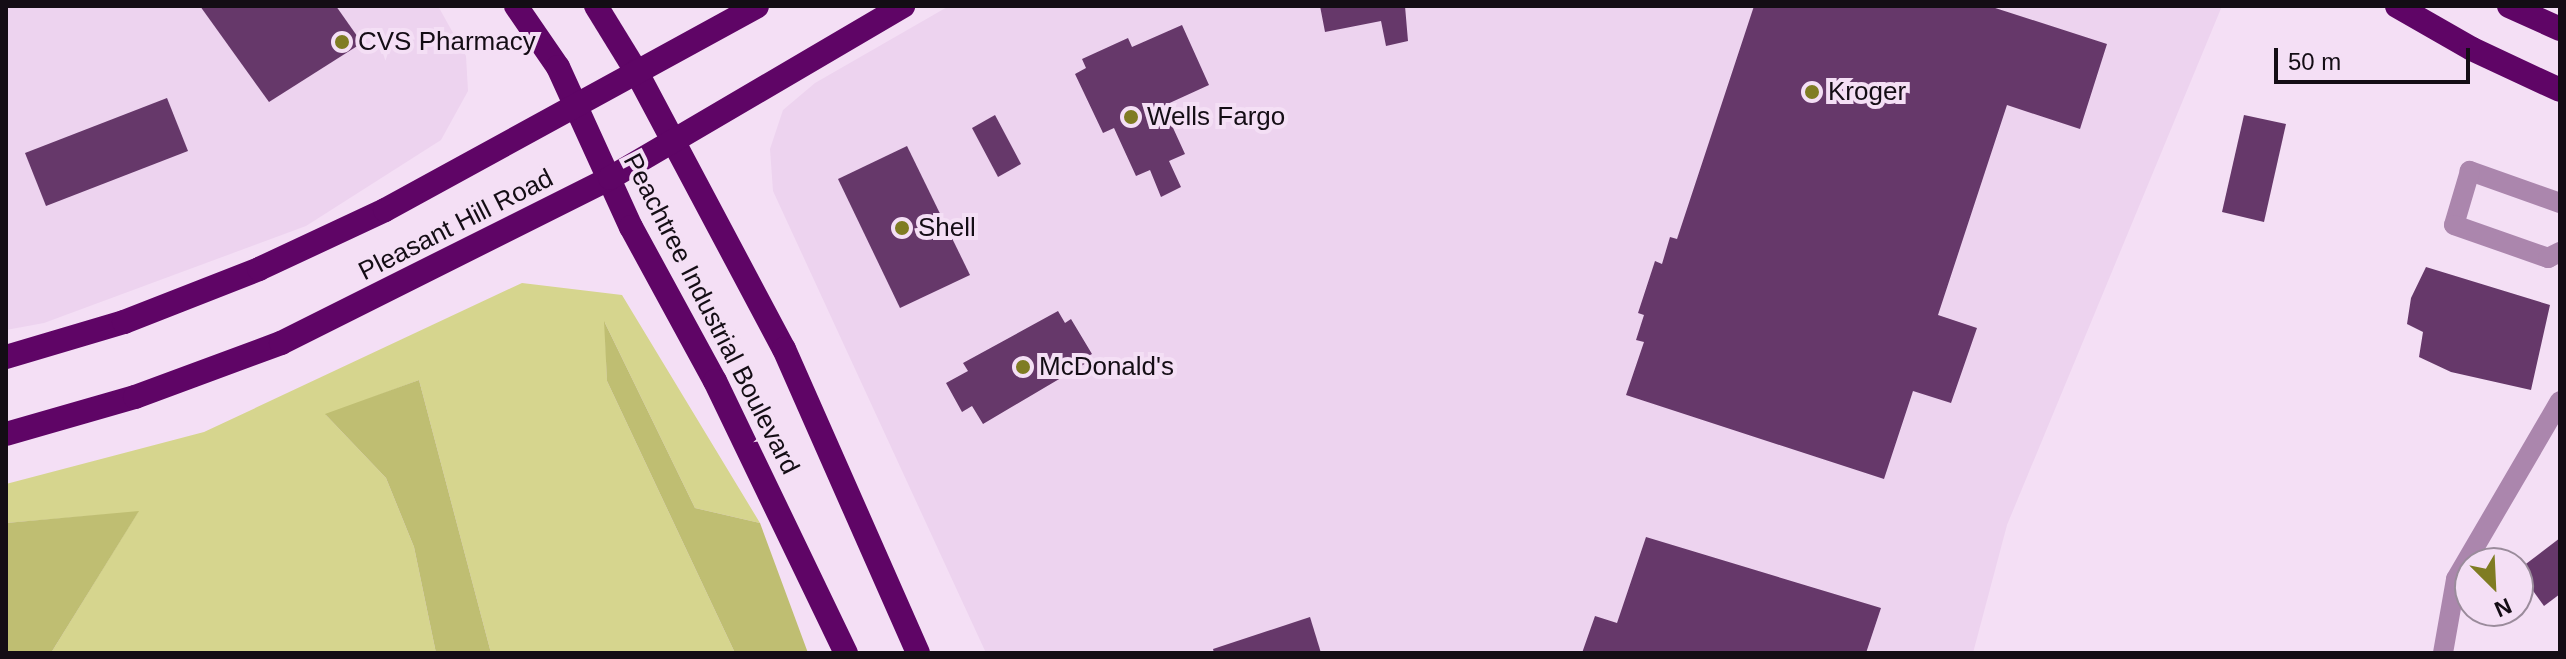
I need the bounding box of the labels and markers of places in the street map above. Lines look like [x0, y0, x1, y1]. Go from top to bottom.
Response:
place label: CVS Pharmacy [358, 26, 536, 58]
marker: CVS Pharmacy [333, 33, 351, 51]
place label: Kroger [1828, 76, 1906, 108]
marker: Kroger [1803, 83, 1821, 101]
place label: Wells Fargo [1147, 101, 1285, 133]
marker: Wells Fargo [1122, 108, 1140, 126]
place label: Shell [918, 212, 976, 244]
marker: Shell [893, 219, 911, 237]
place label: McDonald's [1039, 351, 1174, 383]
marker: McDonald's [1014, 358, 1032, 376]

